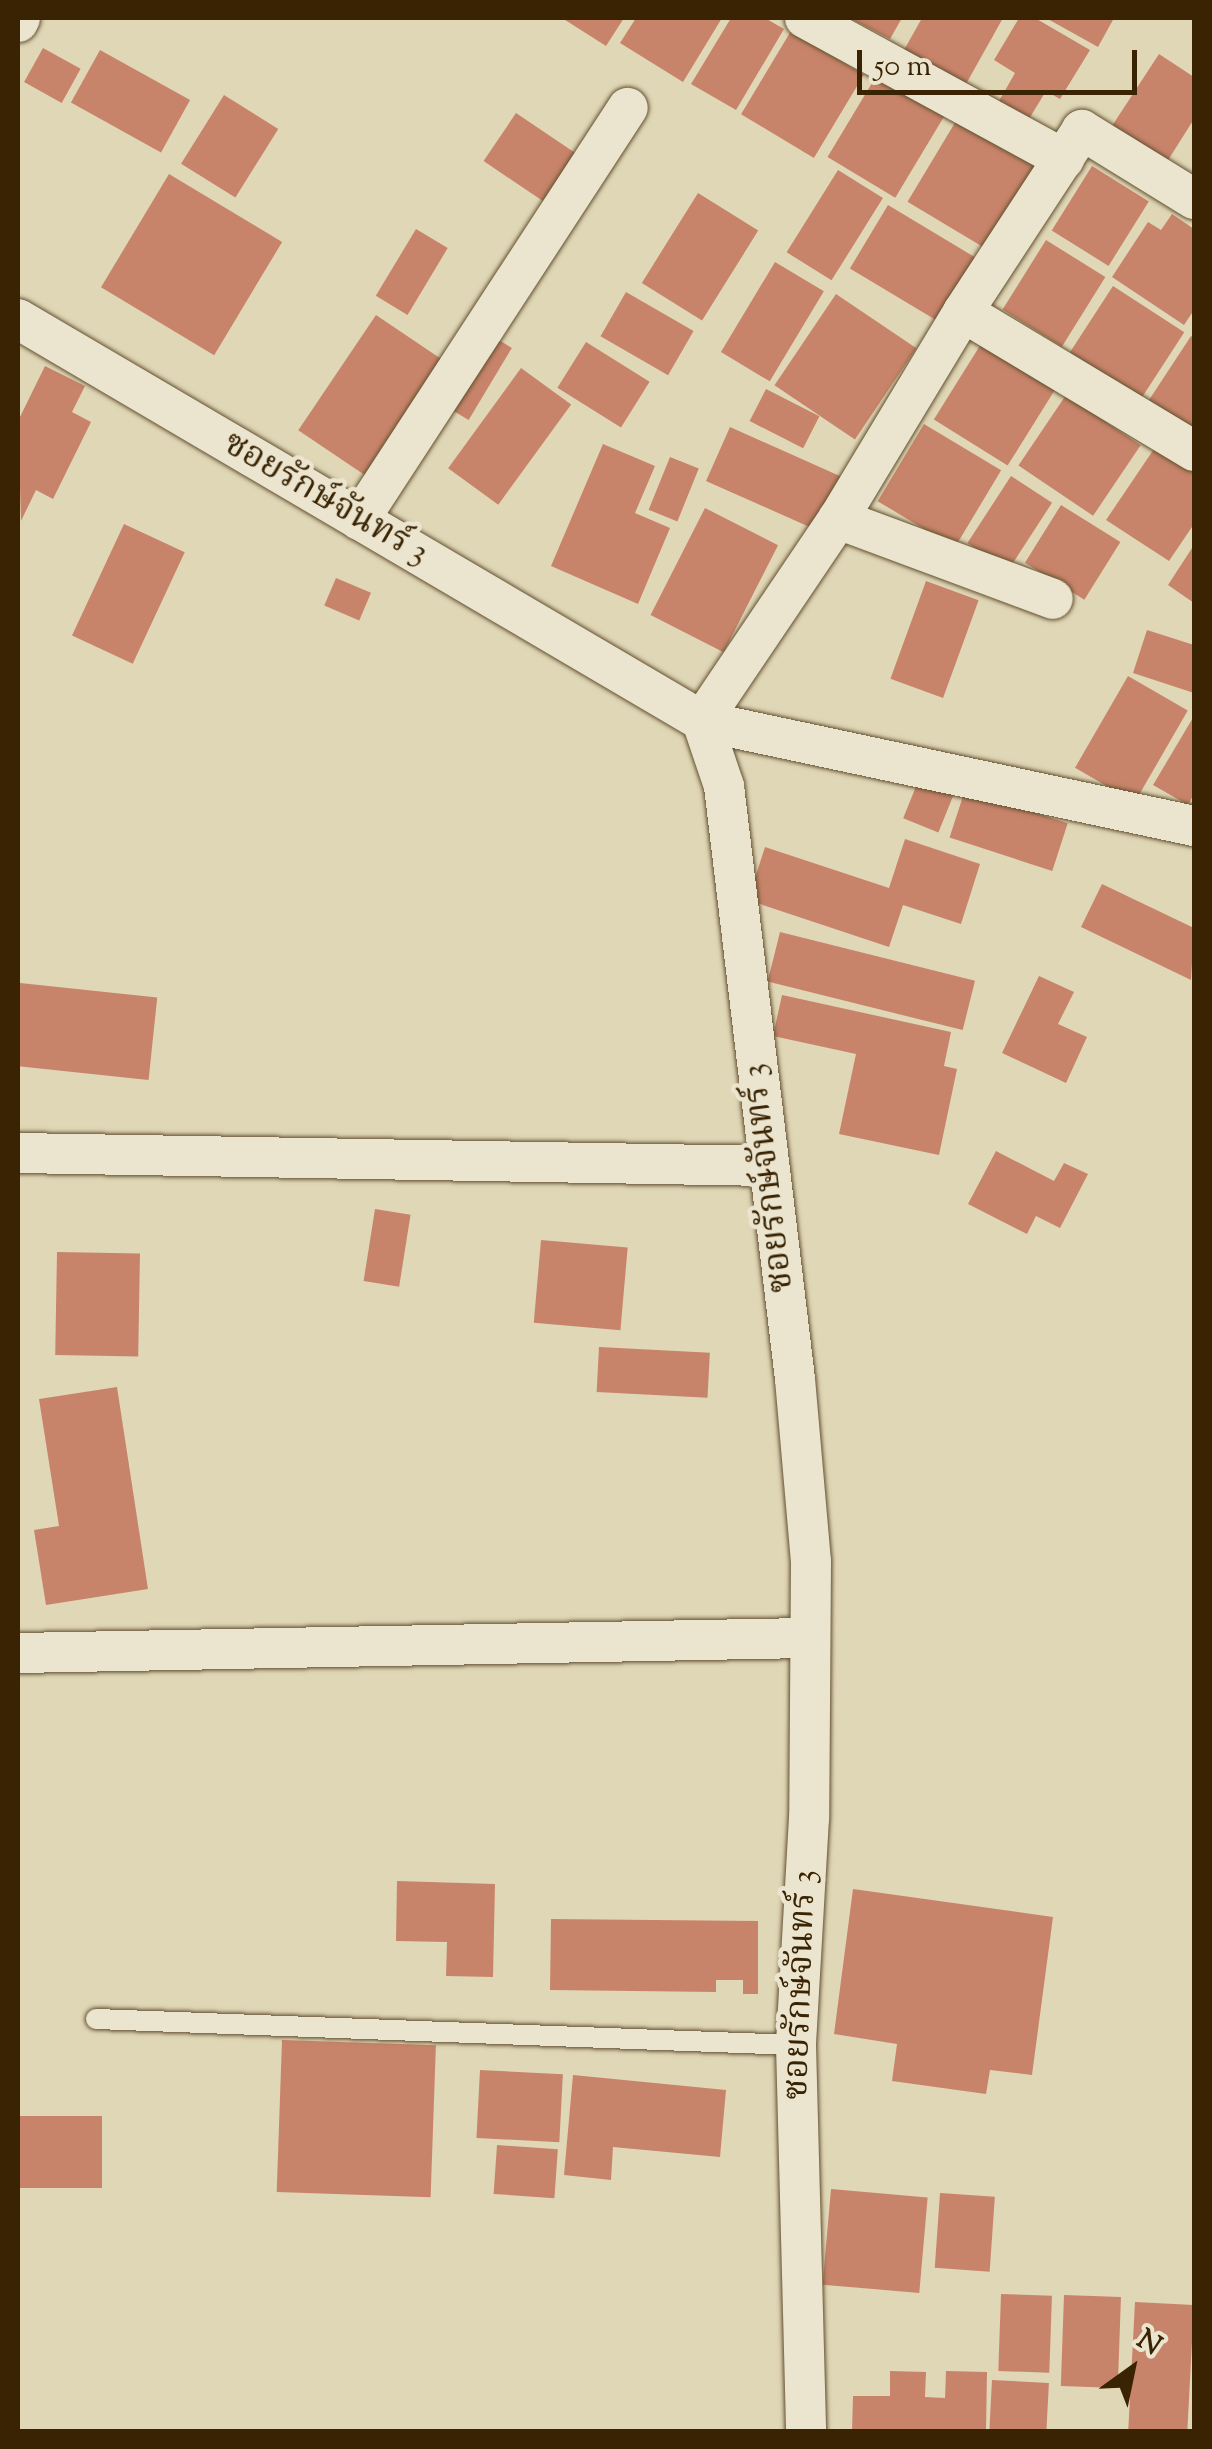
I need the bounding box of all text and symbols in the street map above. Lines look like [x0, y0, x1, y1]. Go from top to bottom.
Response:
scale bar [862, 30, 1142, 92]
text: 50 m [874, 46, 931, 89]
street label: ซอยรักษ์จันทร์ 3 [215, 424, 435, 576]
street label: ซอยรักษ์จันทร์ 3 [735, 1061, 805, 1295]
street label: ซอยรักษ์จันทร์ 3 [777, 1869, 827, 2101]
north arrow [1082, 2319, 1182, 2419]
text: N [1128, 2321, 1169, 2367]

